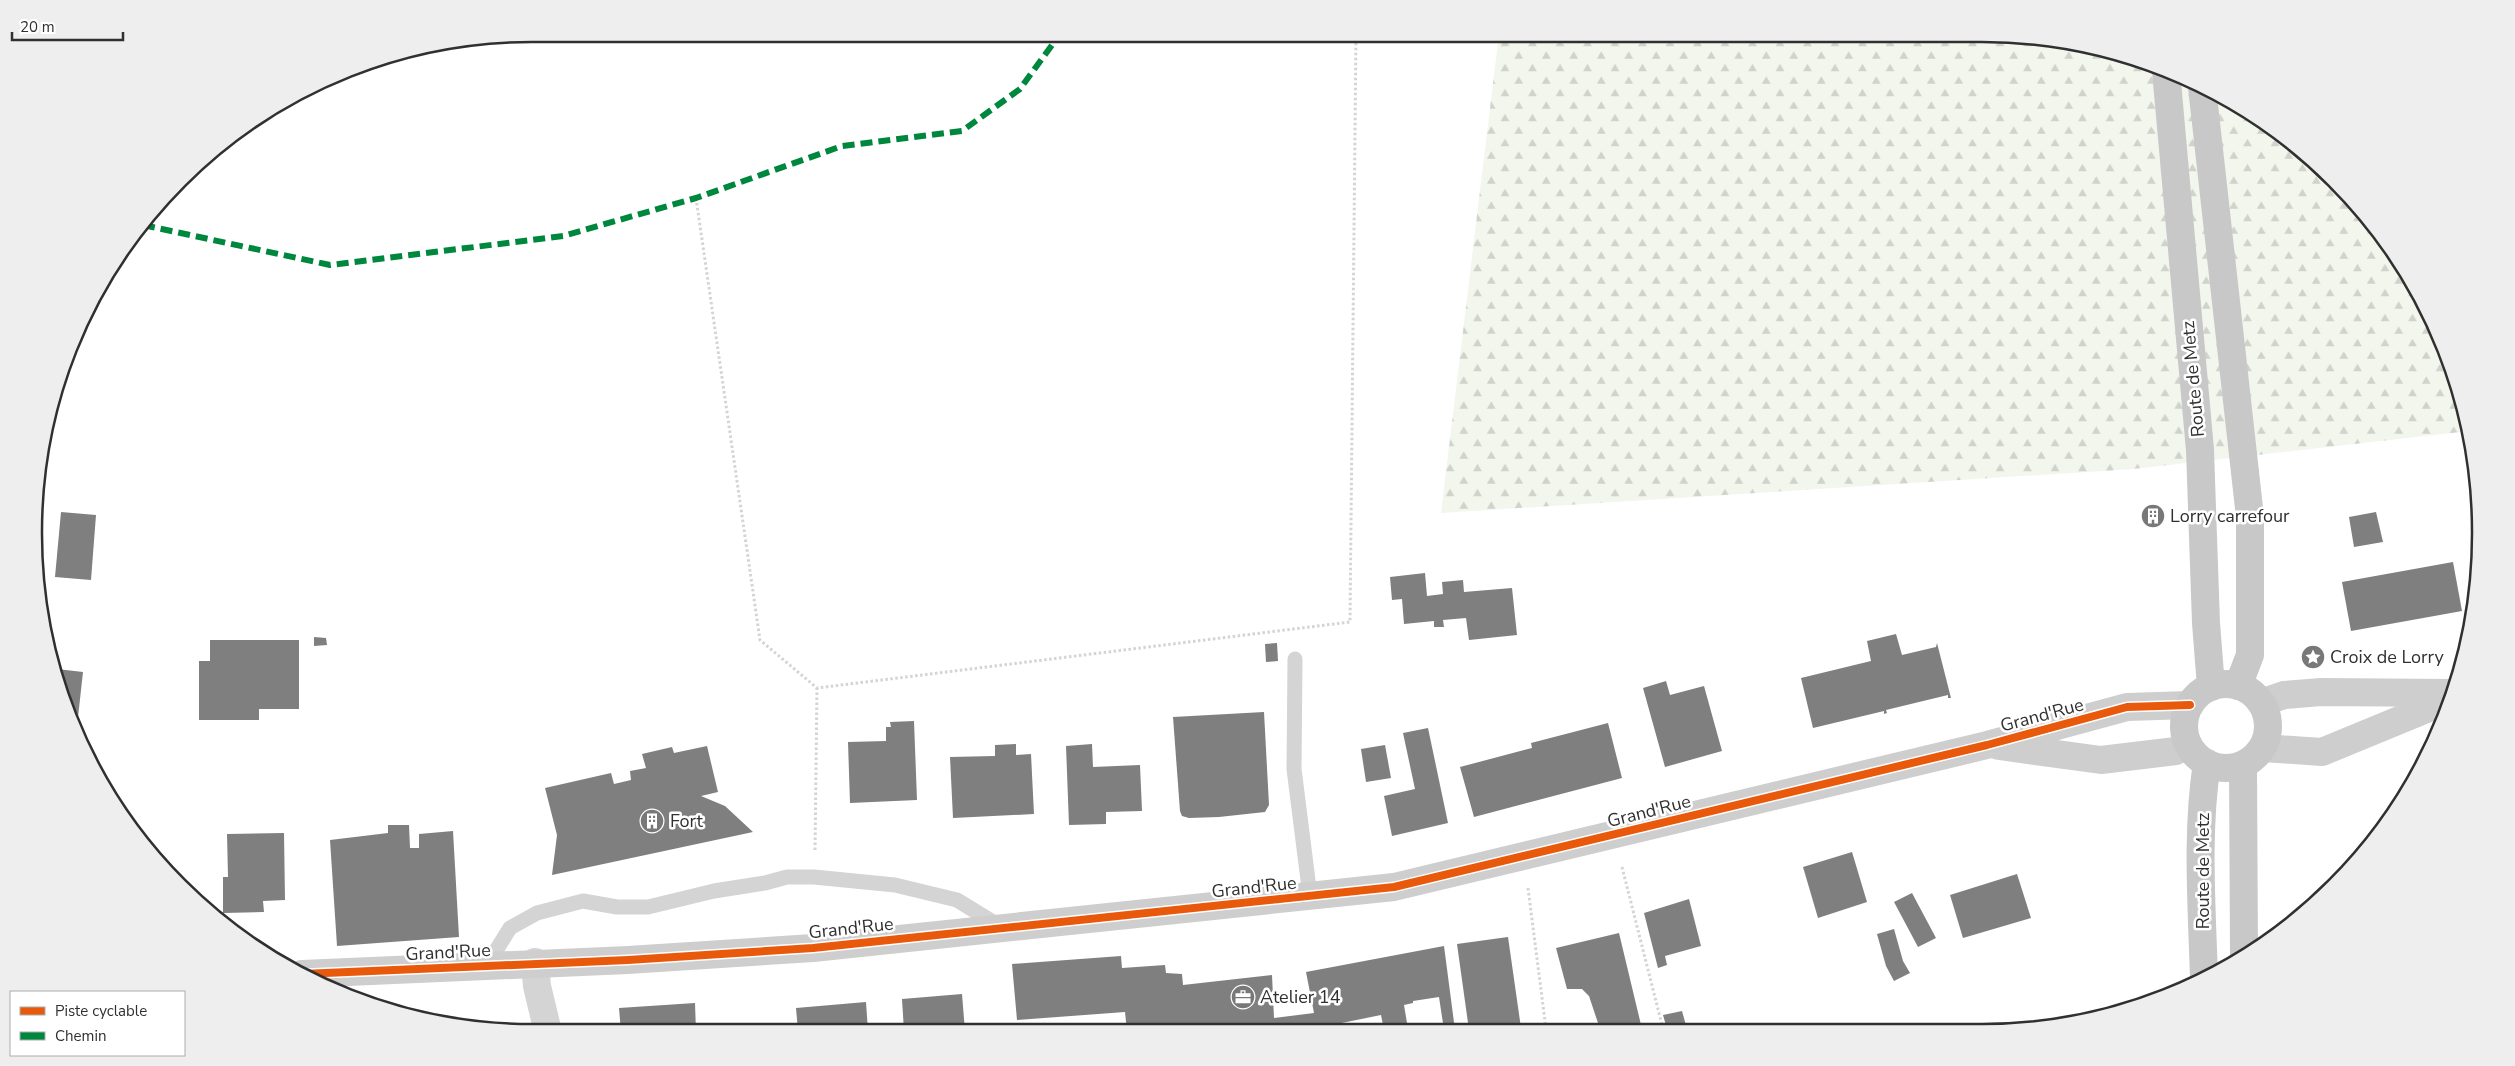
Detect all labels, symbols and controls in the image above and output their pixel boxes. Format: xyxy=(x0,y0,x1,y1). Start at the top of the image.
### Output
scale bar xyxy=(12,10,124,42)
text: 20 m xyxy=(20,17,55,37)
street label: Route de Metz xyxy=(2176,320,2210,438)
building icon: Lorry carrefour xyxy=(2140,503,2166,529)
place label: Lorry carrefour xyxy=(2170,504,2290,528)
place icon: Croix de Lorry xyxy=(2300,644,2326,670)
place label: Croix de Lorry xyxy=(2330,645,2445,669)
street label: Grand'Rue xyxy=(1998,692,2086,738)
street label: Grand'Rue xyxy=(1605,789,1693,833)
building icon: Fort xyxy=(639,808,665,834)
place label: Fort xyxy=(670,809,703,833)
street label: Route de Metz xyxy=(2191,813,2215,929)
street label: Grand'Rue xyxy=(1210,871,1298,903)
street label: Grand'Rue xyxy=(807,912,895,944)
street label: Grand'Rue xyxy=(405,938,491,966)
office icon: Atelier 14 xyxy=(1230,984,1256,1010)
place label: Atelier 14 xyxy=(1260,985,1341,1009)
legend xyxy=(10,991,185,1056)
text: Piste cyclable xyxy=(55,1001,147,1021)
text: Chemin xyxy=(55,1026,106,1046)

